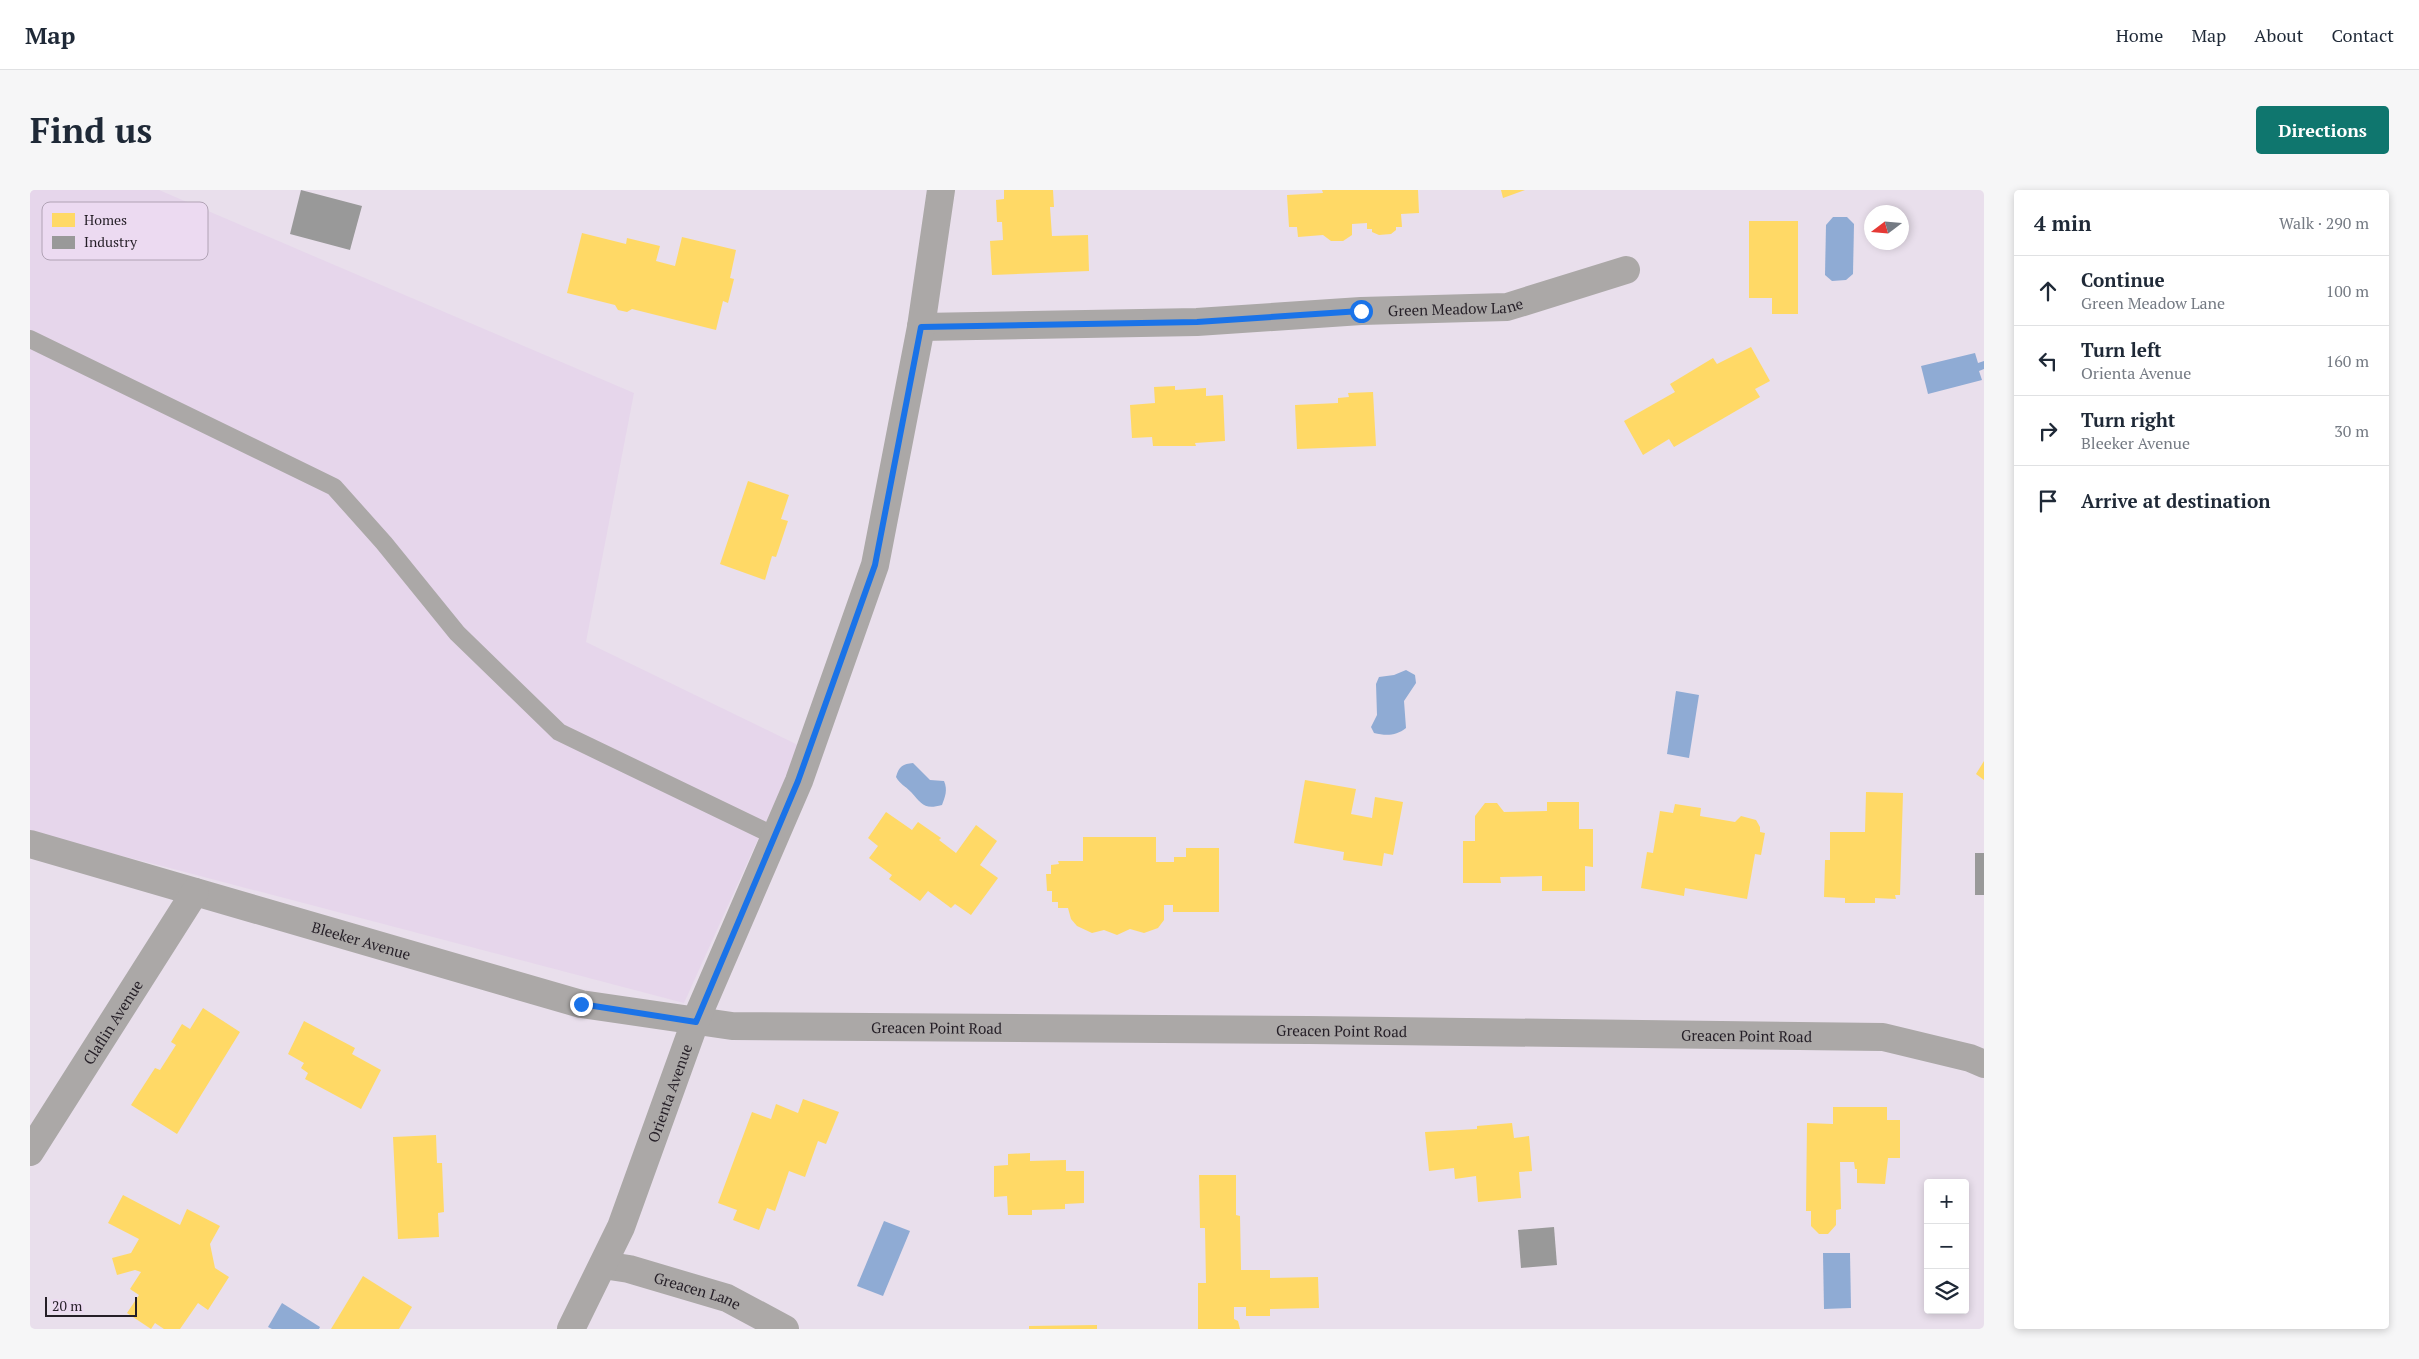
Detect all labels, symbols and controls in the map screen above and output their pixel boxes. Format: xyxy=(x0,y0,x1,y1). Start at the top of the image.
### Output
text: Map xyxy=(25,19,75,51)
text: Home xyxy=(2116,23,2163,47)
text: Map xyxy=(2191,23,2226,47)
text: About xyxy=(2254,23,2303,47)
text: Contact xyxy=(2331,23,2394,47)
button: Directions xyxy=(2256,106,2389,154)
text: Find us xyxy=(30,107,152,153)
legend xyxy=(42,202,208,260)
north arrow xyxy=(1864,205,1909,250)
text: 4 min xyxy=(2034,209,2091,237)
text: Homes xyxy=(84,210,127,229)
text: Walk · 290 m xyxy=(2279,212,2369,234)
text: Industry xyxy=(84,232,138,251)
text: Continue xyxy=(2081,267,2165,292)
icon: ahead xyxy=(2034,277,2062,305)
text: 100 m xyxy=(2326,280,2369,302)
text: Green Meadow Lane xyxy=(2081,292,2225,314)
street label: Green Meadow Lane xyxy=(1388,293,1525,320)
route start xyxy=(1350,300,1373,323)
text: Turn left xyxy=(2081,337,2162,362)
icon: left xyxy=(2034,347,2062,375)
text: 160 m xyxy=(2326,350,2369,372)
text: Orienta Avenue xyxy=(2081,362,2191,384)
text: Turn right xyxy=(2081,407,2175,432)
icon: right xyxy=(2034,417,2062,445)
text: 30 m xyxy=(2334,420,2369,442)
text: Bleeker Avenue xyxy=(2081,432,2190,454)
icon: arrive xyxy=(2034,487,2062,515)
text: Arrive at destination xyxy=(2081,488,2270,513)
street label: Bleeker Avenue xyxy=(309,916,413,964)
street label: Claflin Avenue xyxy=(78,976,147,1068)
route end xyxy=(570,993,593,1016)
street label: Greacen Point Road xyxy=(871,1017,1002,1038)
street label: Greacen Point Road xyxy=(1276,1020,1407,1041)
street label: Greacen Point Road xyxy=(1681,1025,1812,1046)
street label: Orienta Avenue xyxy=(642,1041,696,1145)
map controls xyxy=(1924,1179,1969,1314)
button: + xyxy=(1924,1179,1969,1224)
button: − xyxy=(1924,1224,1969,1269)
street label: Greacen Lane xyxy=(652,1267,745,1314)
button: layers xyxy=(1924,1269,1969,1314)
scale bar xyxy=(45,1294,138,1317)
text: 20 m xyxy=(52,1296,82,1315)

